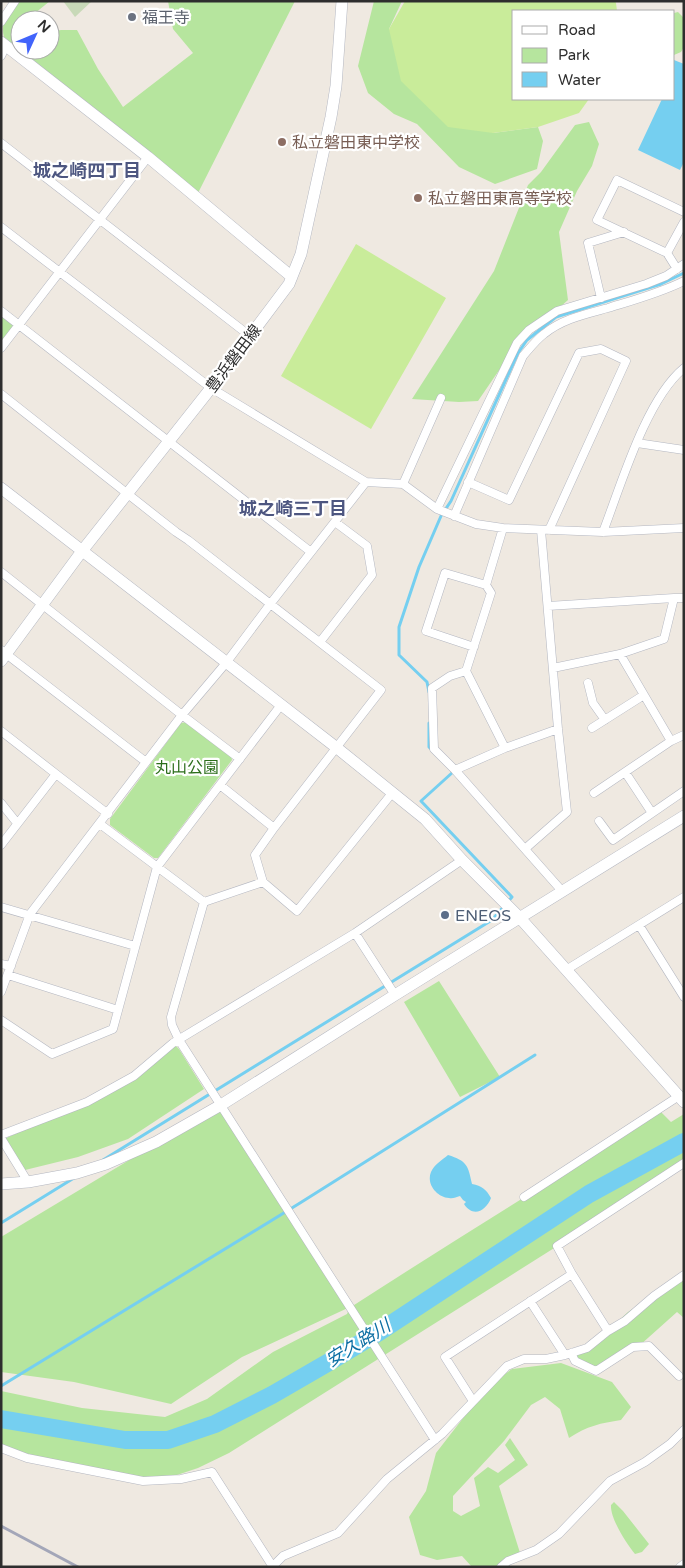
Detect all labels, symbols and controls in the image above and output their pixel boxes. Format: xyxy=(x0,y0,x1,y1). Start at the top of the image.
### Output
place label: 福王寺 xyxy=(142,8,190,28)
north arrow xyxy=(10,10,60,60)
legend xyxy=(512,10,675,100)
marker: 福王寺 xyxy=(126,11,138,23)
text: N xyxy=(34,16,54,36)
text: Road xyxy=(558,21,596,39)
text: Park xyxy=(558,46,590,64)
text: Water xyxy=(558,71,601,89)
place label: 私立磐田東中学校 xyxy=(292,133,420,153)
marker: 私立磐田東中学校 xyxy=(276,136,288,148)
district label: 城之崎四丁目 xyxy=(33,160,141,182)
place label: 私立磐田東高等学校 xyxy=(428,189,572,209)
marker: 私立磐田東高等学校 xyxy=(412,192,424,204)
street label: 豊浜磐田線 xyxy=(202,321,266,397)
district label: 城之崎三丁目 xyxy=(239,498,347,520)
park label: 丸山公園 xyxy=(155,758,219,778)
place label: ENEOS xyxy=(455,906,511,926)
marker: ENEOS xyxy=(439,909,451,921)
water label: 安久路川 xyxy=(322,1314,396,1371)

